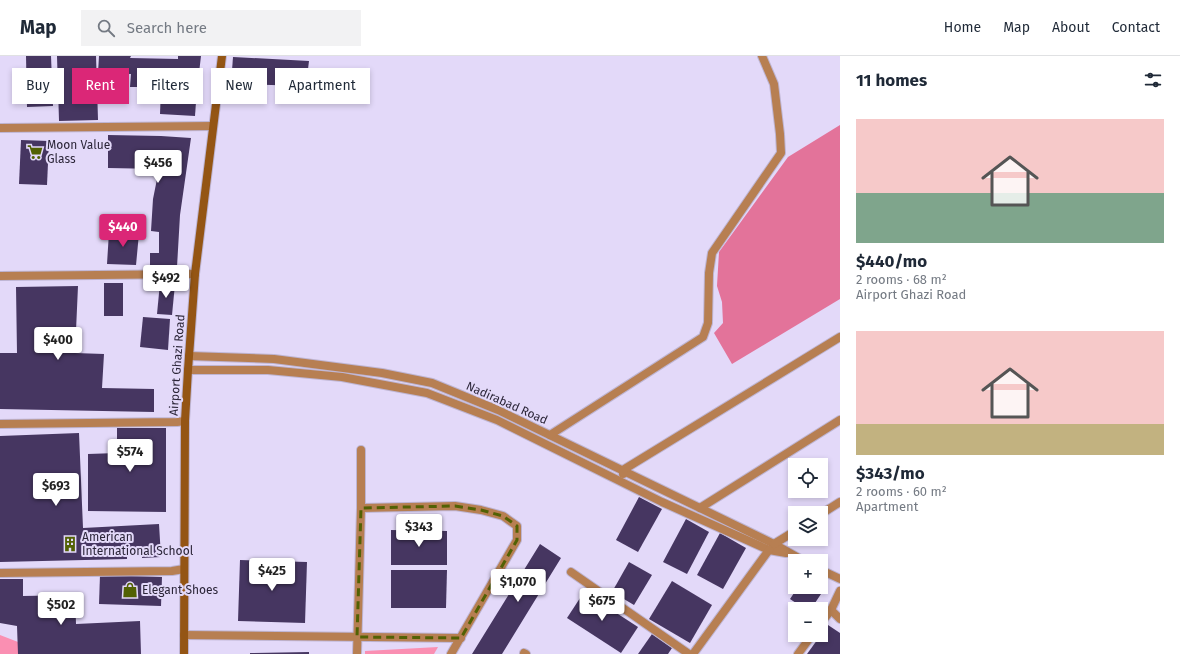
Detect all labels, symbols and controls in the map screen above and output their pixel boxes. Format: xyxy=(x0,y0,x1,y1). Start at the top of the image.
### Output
search box xyxy=(81,10,361,46)
text: Map xyxy=(20,16,57,39)
icon: search xyxy=(95,17,117,39)
text: Search here xyxy=(127,19,207,37)
text: Home xyxy=(944,19,981,36)
text: Map xyxy=(1003,19,1030,36)
text: About xyxy=(1052,19,1090,36)
text: Contact xyxy=(1112,19,1160,36)
chip: Buy xyxy=(12,68,64,104)
chip: Rent xyxy=(72,68,129,104)
chip: Filters xyxy=(137,68,203,104)
chip: New xyxy=(211,68,267,104)
chip: Apartment xyxy=(275,68,370,104)
icon: filters xyxy=(1142,69,1164,91)
text: 11 homes xyxy=(856,70,927,91)
place label: Moon Value Glass xyxy=(47,138,110,166)
supermarket icon: Moon Value Glass xyxy=(26,143,44,161)
icon: home xyxy=(974,145,1046,217)
pin: $456 xyxy=(134,150,182,184)
text: $456 xyxy=(144,155,172,170)
pin: $440 xyxy=(99,214,147,248)
text: $440 xyxy=(108,219,138,234)
text: $440/mo xyxy=(856,251,927,272)
pin: $492 xyxy=(142,265,190,299)
text: $492 xyxy=(152,270,180,285)
text: 2 rooms · 68 m² xyxy=(856,272,947,287)
text: Airport Ghazi Road xyxy=(856,287,966,302)
street label: Airport Ghazi Road xyxy=(166,314,188,416)
pin: $400 xyxy=(34,327,82,361)
text: $400 xyxy=(43,332,73,347)
icon: home xyxy=(974,357,1046,429)
street label: Nadirabad Road xyxy=(464,379,550,427)
pin: $574 xyxy=(106,439,154,473)
text: $574 xyxy=(117,444,143,459)
map controls xyxy=(788,458,828,642)
button: locate xyxy=(788,458,828,498)
text: $343/mo xyxy=(856,463,925,484)
pin: $693 xyxy=(32,473,80,507)
text: $693 xyxy=(42,478,70,493)
text: 2 rooms · 60 m² xyxy=(856,484,947,499)
text: Apartment xyxy=(856,499,918,514)
button: layers xyxy=(788,506,828,546)
pin: $343 xyxy=(395,514,443,548)
text: $343 xyxy=(405,519,433,534)
place label: American International School xyxy=(82,530,194,558)
building icon: American International School xyxy=(61,535,79,553)
button: + xyxy=(788,554,828,594)
pin: $425 xyxy=(248,558,296,592)
text: $425 xyxy=(258,563,286,578)
pin: $1,070 xyxy=(485,569,551,603)
text: $1,070 xyxy=(500,574,536,589)
shop icon: Elegant Shoes xyxy=(121,581,139,599)
place label: Elegant Shoes xyxy=(142,583,219,597)
pin: $675 xyxy=(578,588,626,622)
pin: $502 xyxy=(37,592,85,626)
text: $675 xyxy=(588,593,616,608)
text: $502 xyxy=(47,597,75,612)
button: − xyxy=(788,602,828,642)

